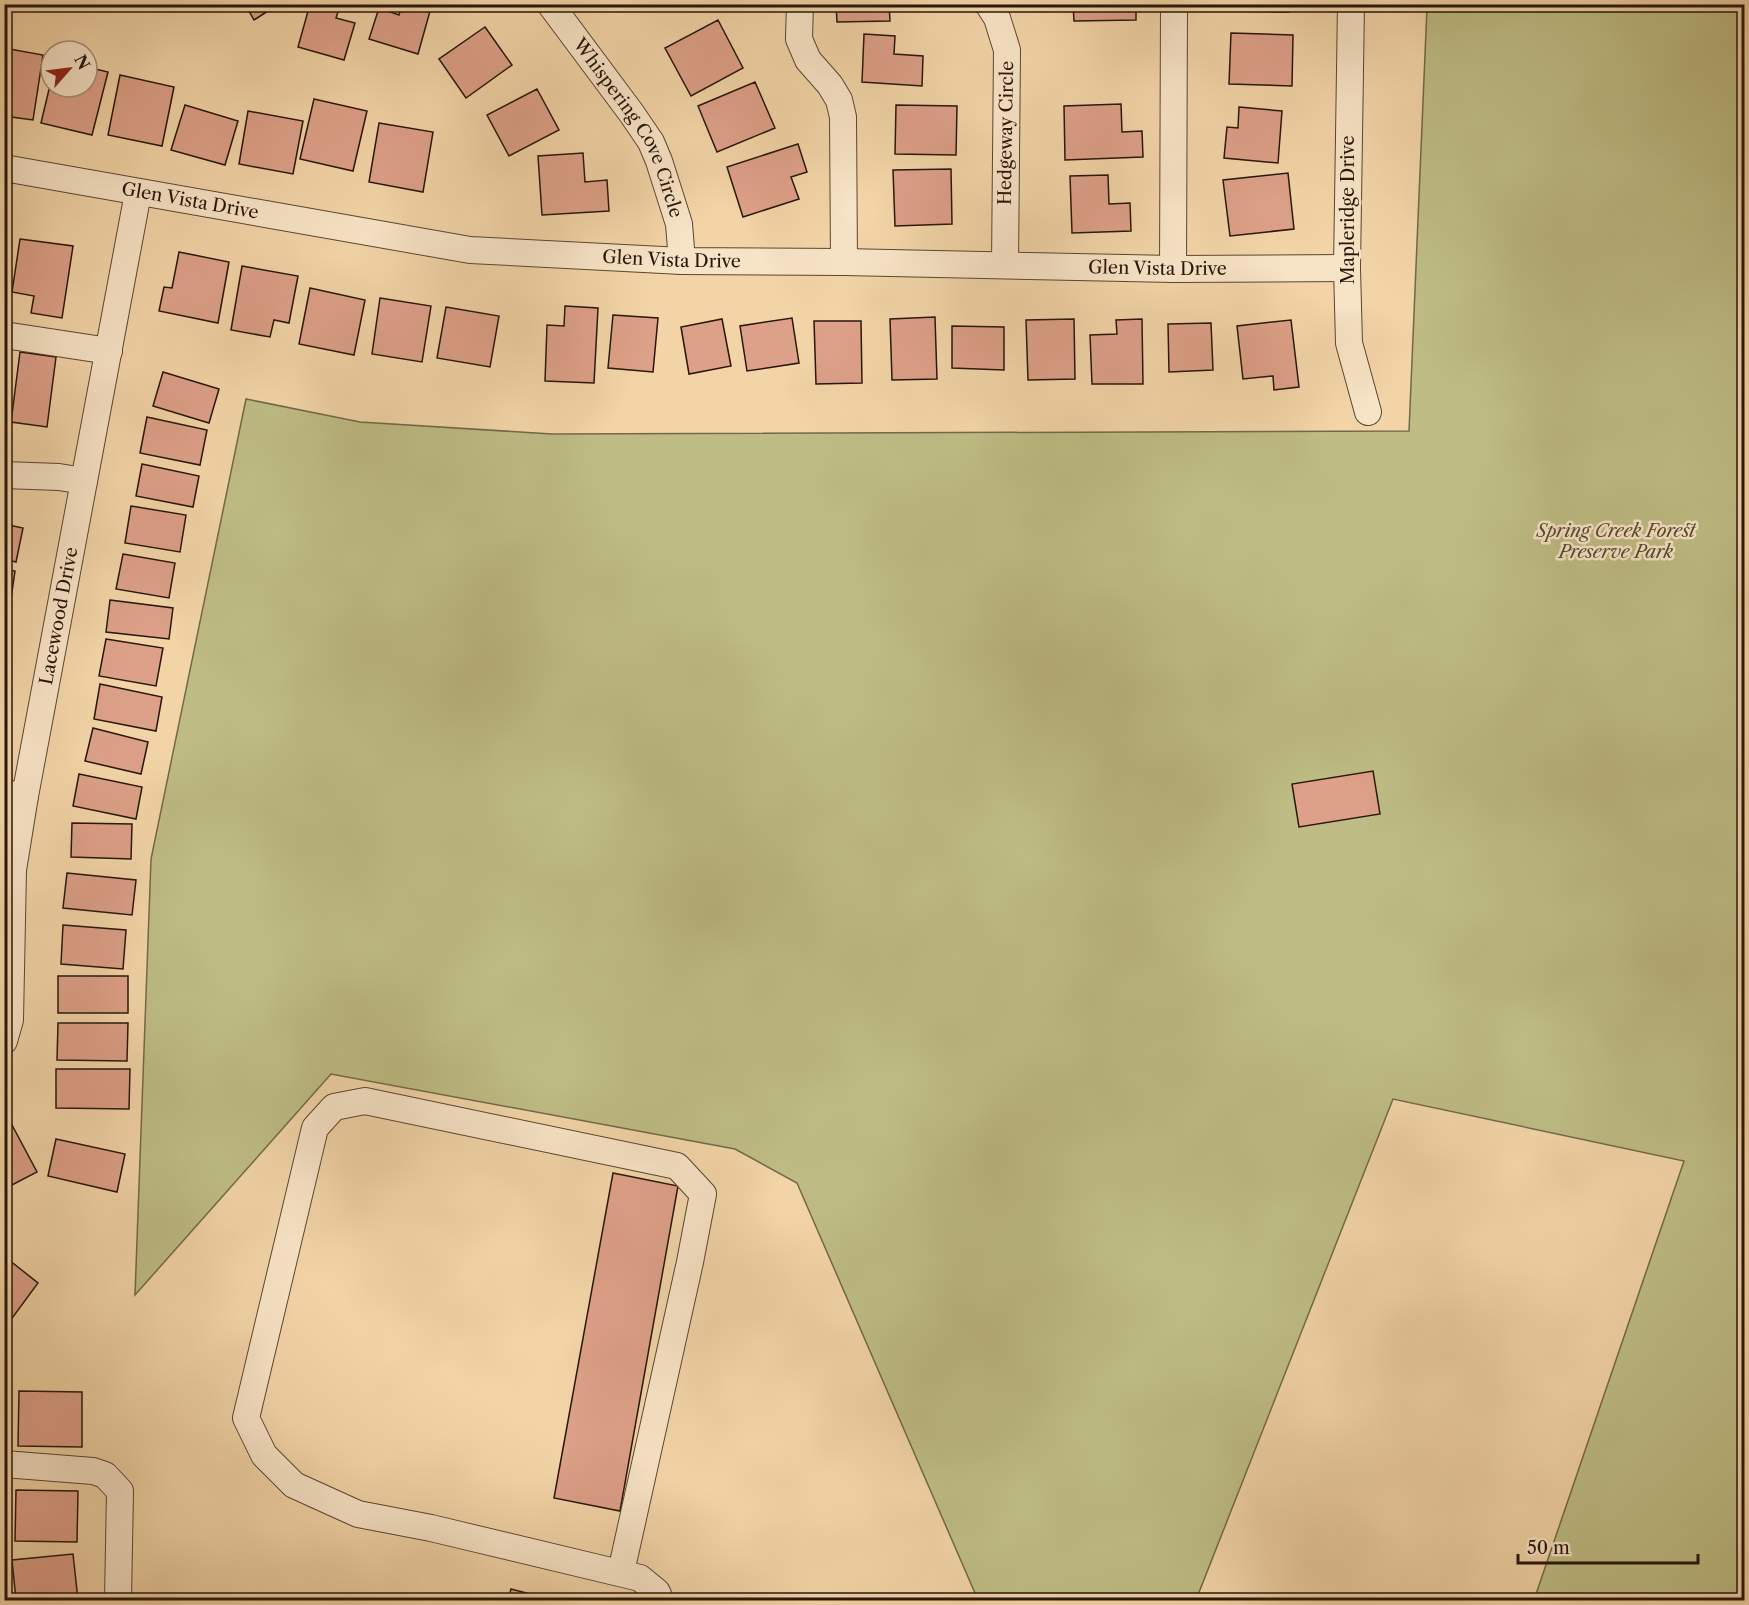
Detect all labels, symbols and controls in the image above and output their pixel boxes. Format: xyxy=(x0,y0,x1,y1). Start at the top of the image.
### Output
street label: Whispering Cove Circle xyxy=(568,33,687,220)
north arrow xyxy=(39,39,99,99)
text: N xyxy=(70,51,94,73)
street label: Hedgeway Circle xyxy=(994,61,1018,205)
street label: Mapleridge Drive xyxy=(1337,135,1359,285)
street label: Glen Vista Drive xyxy=(120,178,260,224)
street label: Glen Vista Drive xyxy=(602,246,741,272)
street label: Glen Vista Drive xyxy=(1088,256,1227,280)
park label: Spring Creek Forest Preserve Park xyxy=(1536,520,1697,563)
street label: Lacewood Drive xyxy=(35,545,82,687)
scale bar xyxy=(1518,1527,1698,1565)
text: 50 m xyxy=(1527,1537,1570,1559)

